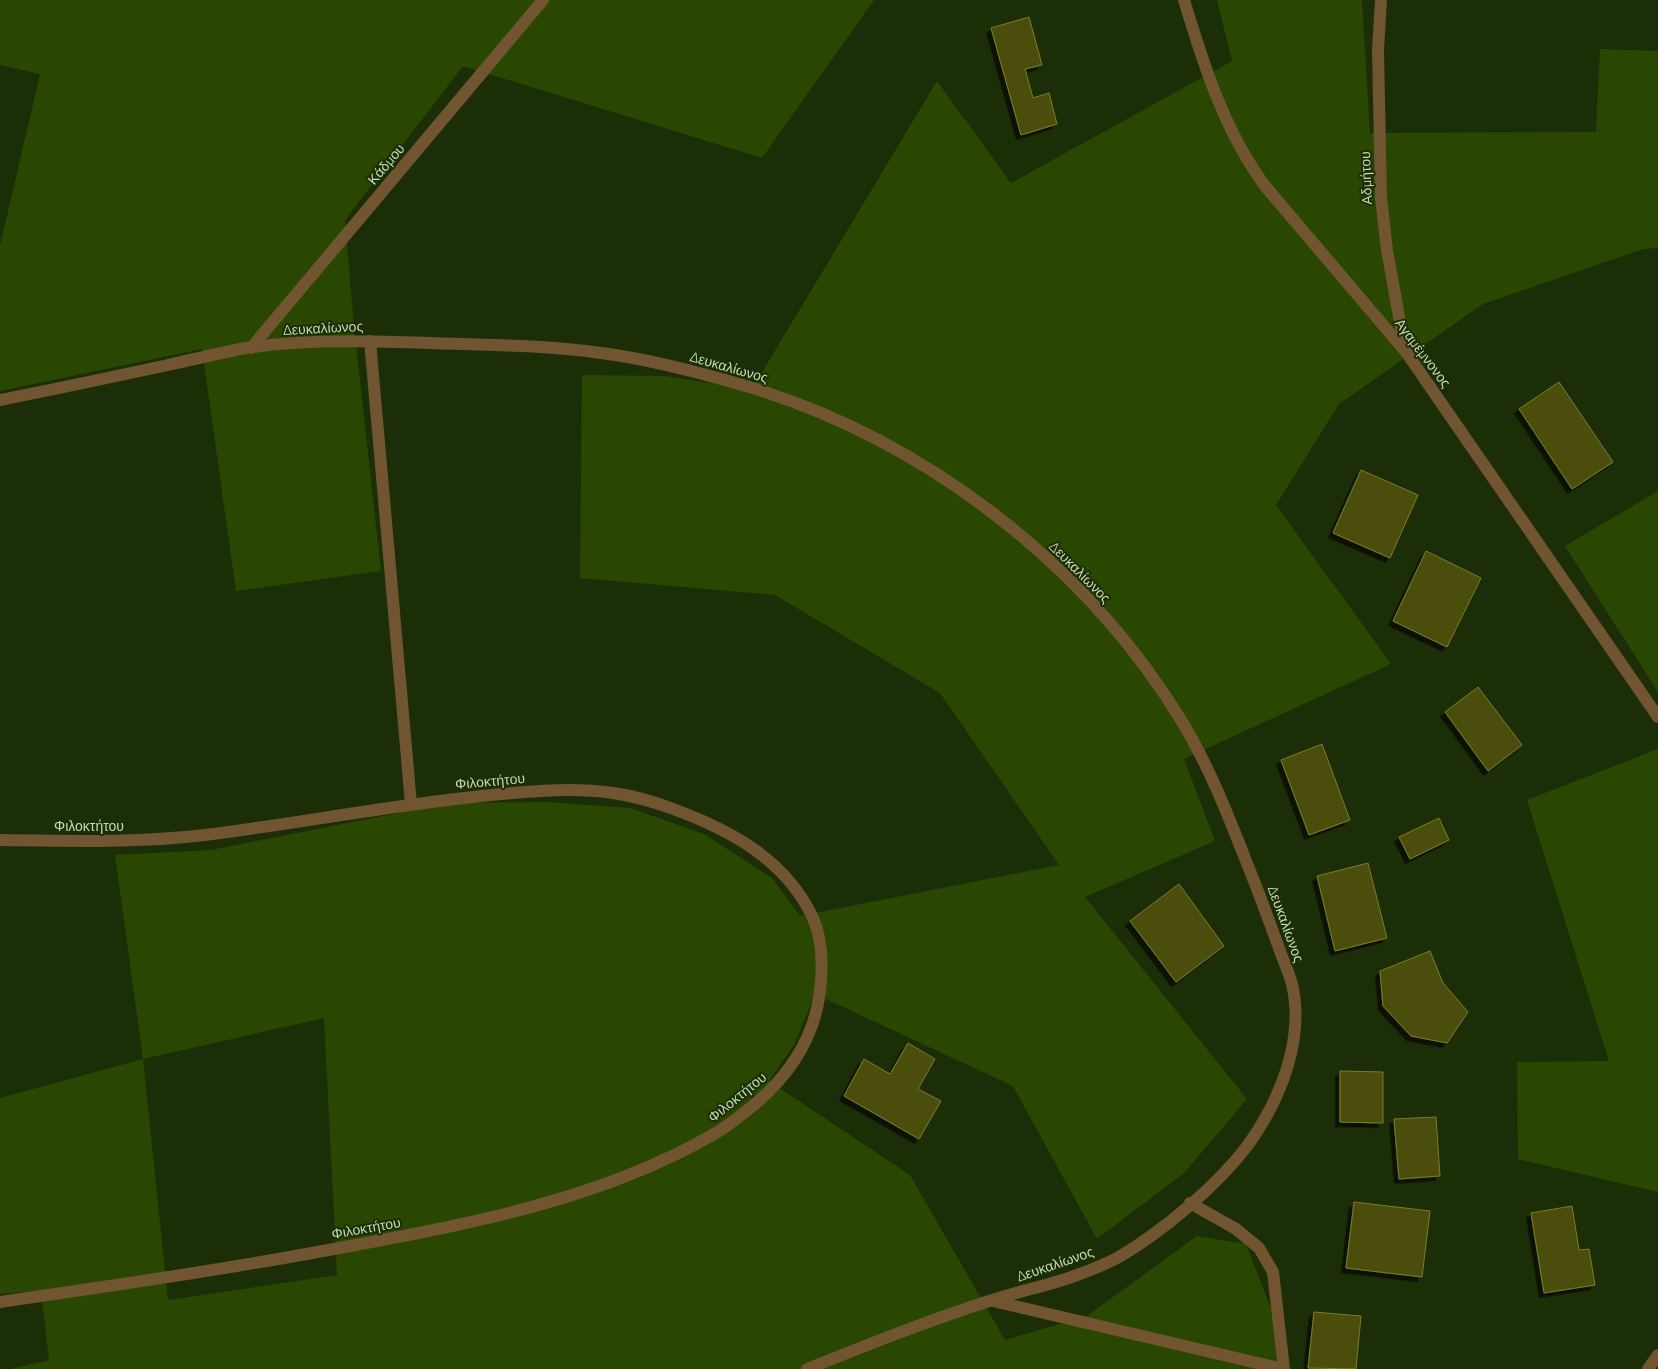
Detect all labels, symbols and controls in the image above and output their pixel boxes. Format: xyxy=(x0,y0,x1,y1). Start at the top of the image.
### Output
street label: Κάδμου xyxy=(364,140,408,188)
street label: Αδμήτου xyxy=(1356,151,1375,205)
street label: Αγαμέμνονος xyxy=(1392,315,1455,391)
street label: Δευκαλίωνος xyxy=(282,317,364,338)
street label: Δευκαλίωνος xyxy=(688,347,770,386)
street label: Δευκαλίωνος xyxy=(1046,537,1115,606)
street label: Φιλοκτήτου xyxy=(454,769,526,792)
street label: Φιλοκτήτου xyxy=(54,817,124,834)
street label: Δευκαλίωνος xyxy=(1265,883,1308,965)
street label: Φιλοκτήτου xyxy=(704,1068,769,1125)
street label: Φιλοκτήτου xyxy=(330,1213,402,1242)
street label: Δευκαλίωνος xyxy=(1014,1242,1096,1285)

